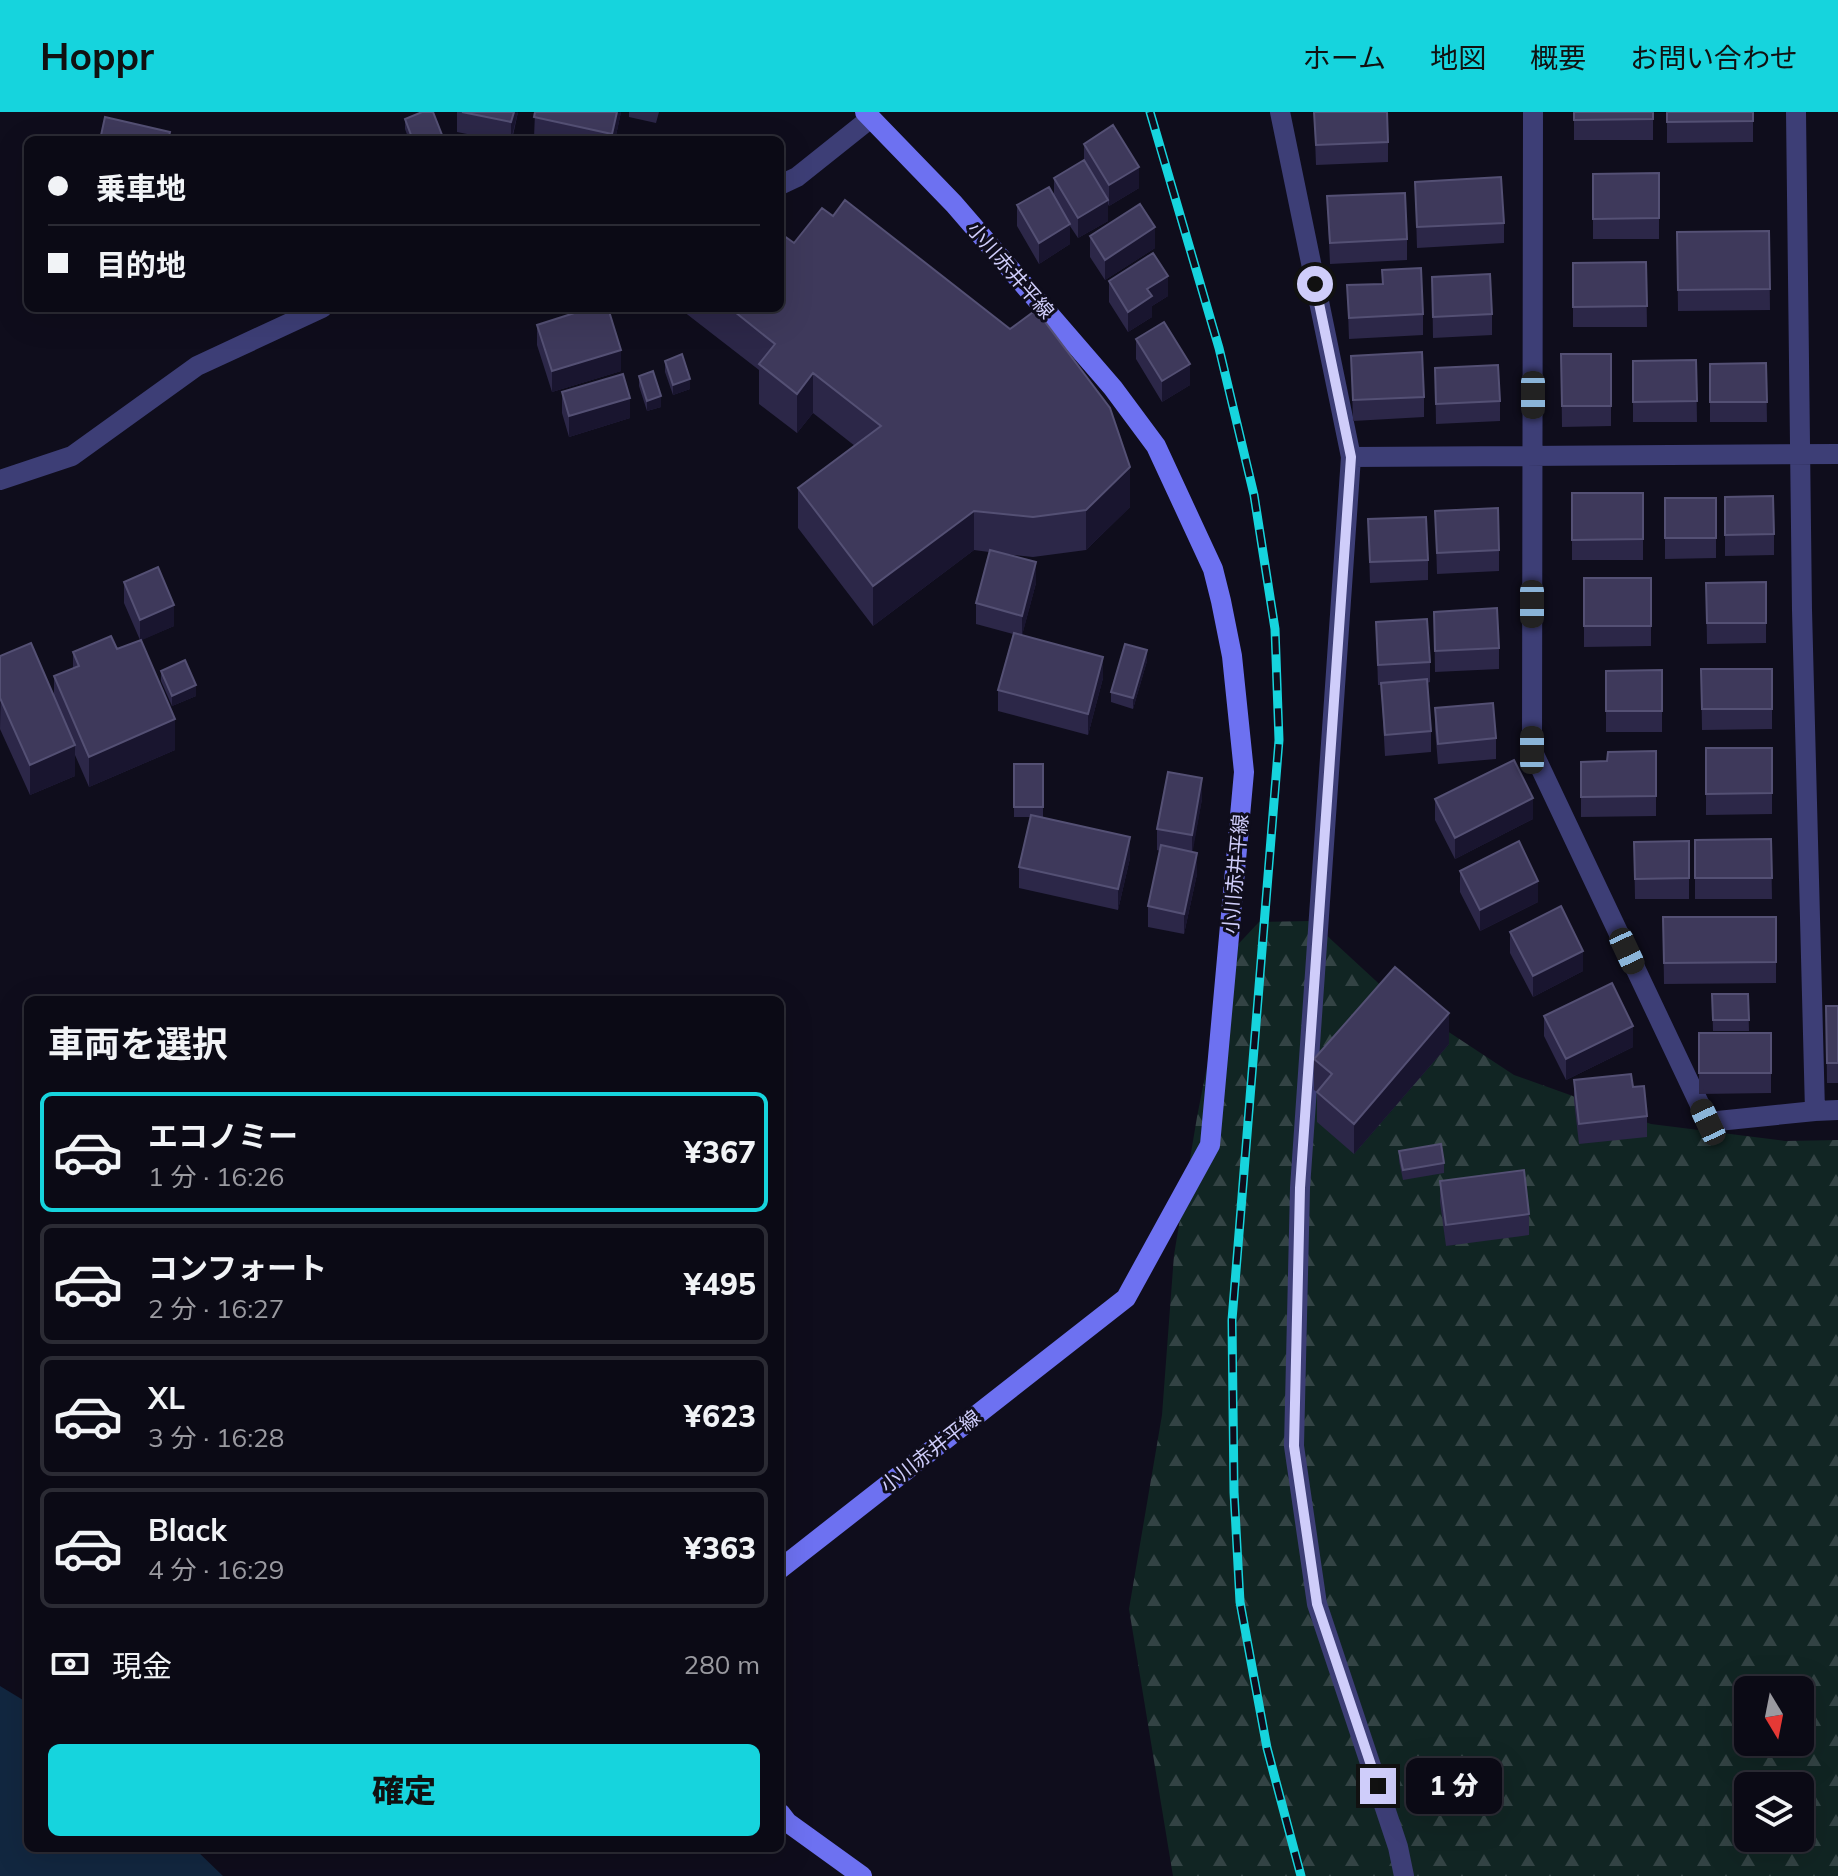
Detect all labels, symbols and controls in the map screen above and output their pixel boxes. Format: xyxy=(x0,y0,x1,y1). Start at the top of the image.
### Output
text: Hoppr xyxy=(40,32,154,80)
text: ホーム xyxy=(1303,40,1386,75)
text: 地図 xyxy=(1430,40,1486,75)
text: 概要 xyxy=(1530,40,1586,75)
text: お問い合わせ xyxy=(1630,40,1798,75)
text: 乗車地 xyxy=(96,169,186,207)
street label: 小川赤井平線 xyxy=(962,217,1060,323)
text: 目的地 xyxy=(96,246,186,284)
route start xyxy=(1297,266,1333,302)
car xyxy=(1521,371,1545,419)
car xyxy=(1520,580,1544,628)
car xyxy=(1520,726,1544,774)
street label: 小川赤井平線 xyxy=(1217,813,1253,935)
car xyxy=(1606,924,1648,978)
text: 車両を選択 xyxy=(48,1021,228,1066)
car xyxy=(1687,1095,1729,1149)
icon: car xyxy=(52,1116,124,1188)
text: エコノミー xyxy=(148,1117,298,1155)
text: ¥367 xyxy=(684,1133,756,1171)
text: 1 分 · 16:26 xyxy=(148,1160,284,1193)
icon: car xyxy=(52,1248,124,1320)
text: コンフォート xyxy=(148,1249,327,1287)
text: ¥495 xyxy=(684,1265,756,1303)
text: 2 分 · 16:27 xyxy=(148,1292,284,1325)
text: XL xyxy=(148,1379,185,1417)
icon: car xyxy=(52,1380,124,1452)
text: ¥623 xyxy=(684,1397,756,1435)
street label: 小川赤井平線 xyxy=(875,1404,985,1498)
text: 3 分 · 16:28 xyxy=(148,1421,284,1454)
text: Black xyxy=(148,1511,227,1549)
icon: car xyxy=(52,1512,124,1584)
text: ¥363 xyxy=(684,1529,756,1567)
text: 4 分 · 16:29 xyxy=(148,1553,284,1586)
icon: cash xyxy=(48,1642,92,1686)
text: 現金 xyxy=(112,1647,172,1685)
text: 280 m xyxy=(684,1648,760,1681)
north arrow xyxy=(1734,1676,1814,1756)
map controls xyxy=(1734,1676,1814,1852)
button: 確定 xyxy=(48,1744,760,1836)
callout: 1 分 xyxy=(1406,1758,1502,1814)
route end xyxy=(1360,1768,1396,1804)
text: 1 分 xyxy=(1430,1769,1478,1802)
button: layers xyxy=(1734,1772,1814,1852)

